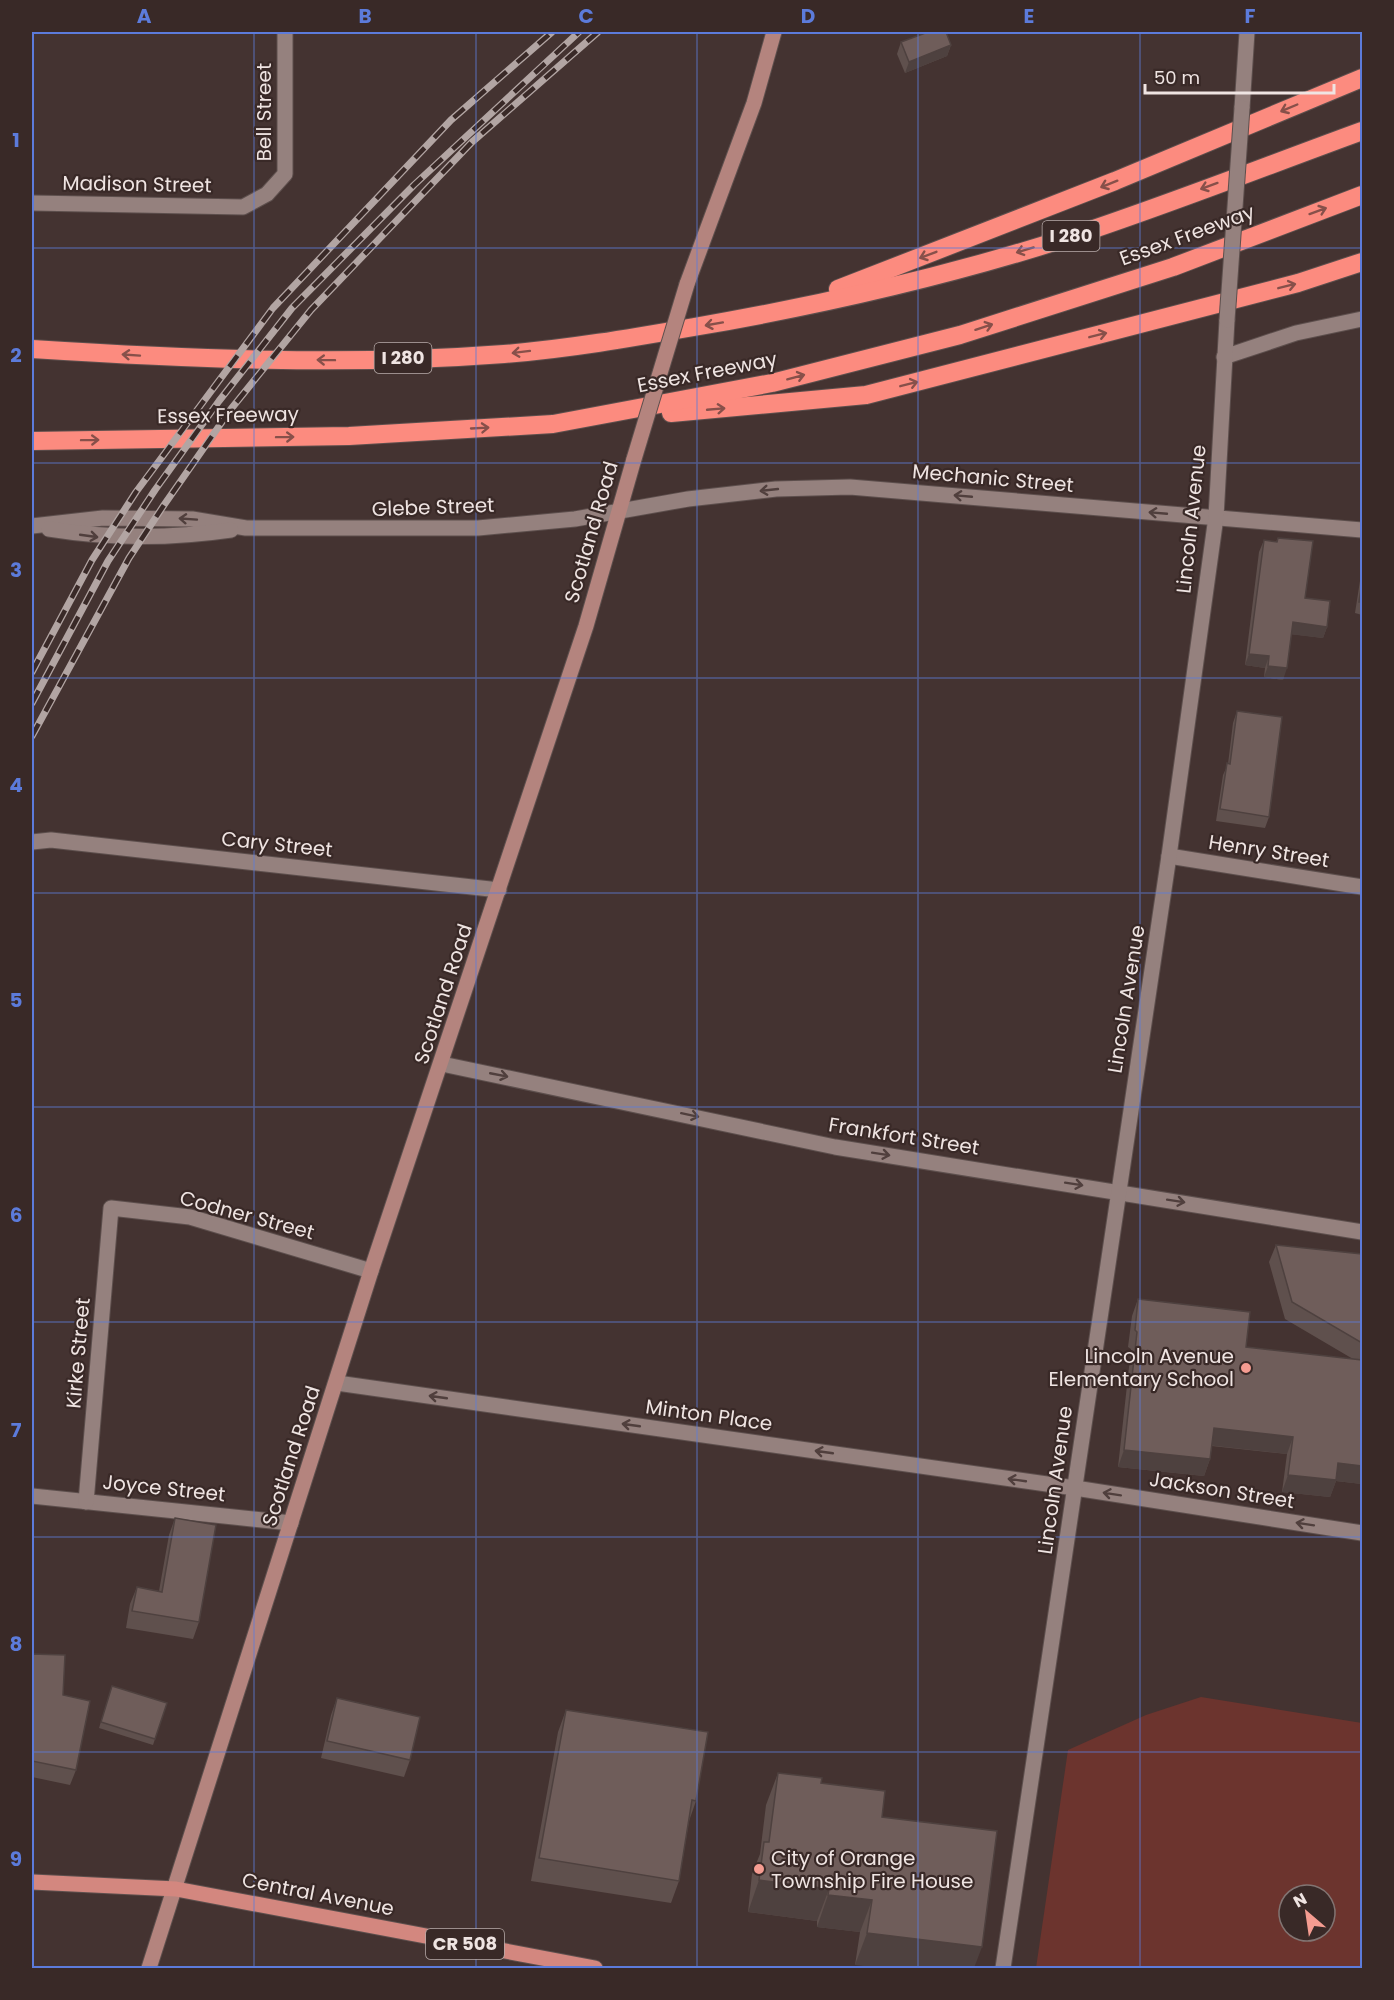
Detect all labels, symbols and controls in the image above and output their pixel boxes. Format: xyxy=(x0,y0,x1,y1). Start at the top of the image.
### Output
text: A xyxy=(137,2,152,30)
text: B xyxy=(358,2,372,30)
text: C xyxy=(578,2,594,30)
text: D xyxy=(801,2,815,30)
text: E xyxy=(1024,2,1034,30)
text: F xyxy=(1245,2,1256,30)
scale bar xyxy=(1145,57,1334,95)
street label: Bell Street xyxy=(250,63,278,161)
text: 50 m xyxy=(1154,65,1200,90)
one-way arrow xyxy=(1280,103,1299,114)
text: 1 xyxy=(12,126,20,154)
street label: Madison Street xyxy=(62,169,212,199)
one-way arrow xyxy=(1101,179,1119,190)
one-way arrow xyxy=(1200,182,1219,193)
street label: Essex Freeway xyxy=(1116,198,1258,272)
one-way arrow xyxy=(1309,205,1327,216)
road number: I 280 xyxy=(1042,221,1100,251)
one-way arrow xyxy=(1016,245,1035,256)
one-way arrow xyxy=(919,251,938,262)
one-way arrow xyxy=(1277,280,1296,292)
one-way arrow xyxy=(704,319,724,330)
one-way arrow xyxy=(974,321,993,332)
one-way arrow xyxy=(1088,329,1107,340)
text: 2 xyxy=(10,341,22,369)
road number: I 280 xyxy=(374,343,432,373)
street label: Essex Freeway xyxy=(635,345,779,399)
one-way arrow xyxy=(511,347,531,358)
one-way arrow xyxy=(122,350,142,361)
one-way arrow xyxy=(317,355,337,366)
one-way arrow xyxy=(786,371,805,383)
one-way arrow xyxy=(899,377,918,389)
street label: Essex Freeway xyxy=(157,400,299,430)
one-way arrow xyxy=(705,403,725,414)
one-way arrow xyxy=(469,423,489,434)
one-way arrow xyxy=(274,431,294,443)
one-way arrow xyxy=(79,434,99,446)
street label: Lincoln Avenue xyxy=(1169,443,1213,595)
street label: Mechanic Street xyxy=(911,457,1075,499)
street label: Scotland Road xyxy=(557,458,625,606)
one-way arrow xyxy=(759,485,779,496)
street label: Glebe Street xyxy=(371,491,495,523)
one-way arrow xyxy=(954,491,974,502)
one-way arrow xyxy=(1148,507,1168,518)
one-way arrow xyxy=(179,514,199,525)
one-way arrow xyxy=(79,530,99,541)
text: 3 xyxy=(10,556,22,584)
text: 4 xyxy=(9,771,23,799)
street label: Cary Street xyxy=(220,824,334,864)
street label: Henry Street xyxy=(1207,828,1331,874)
street label: Scotland Road xyxy=(407,920,479,1068)
street label: Lincoln Avenue xyxy=(1100,923,1152,1075)
text: 5 xyxy=(10,986,23,1014)
one-way arrow xyxy=(489,1070,509,1081)
one-way arrow xyxy=(680,1110,699,1122)
street label: Frankfort Street xyxy=(827,1110,981,1162)
one-way arrow xyxy=(871,1149,891,1160)
one-way arrow xyxy=(1063,1179,1083,1190)
street label: Codner Street xyxy=(177,1184,317,1246)
one-way arrow xyxy=(1165,1196,1185,1207)
text: 6 xyxy=(10,1201,22,1229)
street label: Kirke Street xyxy=(59,1297,97,1409)
place label: Lincoln Avenue Elementary School xyxy=(1049,1342,1234,1393)
marker: Lincoln Avenue Elementary School xyxy=(1239,1361,1253,1375)
street label: Scotland Road xyxy=(255,1382,327,1530)
one-way arrow xyxy=(429,1392,448,1403)
street label: Minton Place xyxy=(644,1392,774,1438)
street label: Lincoln Avenue xyxy=(1031,1404,1079,1556)
text: 7 xyxy=(11,1416,22,1444)
one-way arrow xyxy=(622,1419,641,1430)
one-way arrow xyxy=(815,1447,834,1458)
street label: Jackson Street xyxy=(1147,1465,1297,1515)
street label: Joyce Street xyxy=(101,1468,227,1508)
one-way arrow xyxy=(1008,1474,1027,1485)
one-way arrow xyxy=(1103,1488,1122,1499)
one-way arrow xyxy=(1295,1518,1315,1529)
text: 8 xyxy=(10,1630,22,1658)
place label: City of Orange Township Fire House xyxy=(771,1844,973,1895)
text: 9 xyxy=(10,1845,22,1873)
marker: City of Orange Township Fire House xyxy=(752,1862,766,1876)
street label: Central Avenue xyxy=(240,1866,396,1922)
north arrow xyxy=(1277,1883,1337,1943)
text: N xyxy=(1289,1887,1311,1913)
road number: CR 508 xyxy=(426,1929,504,1959)

